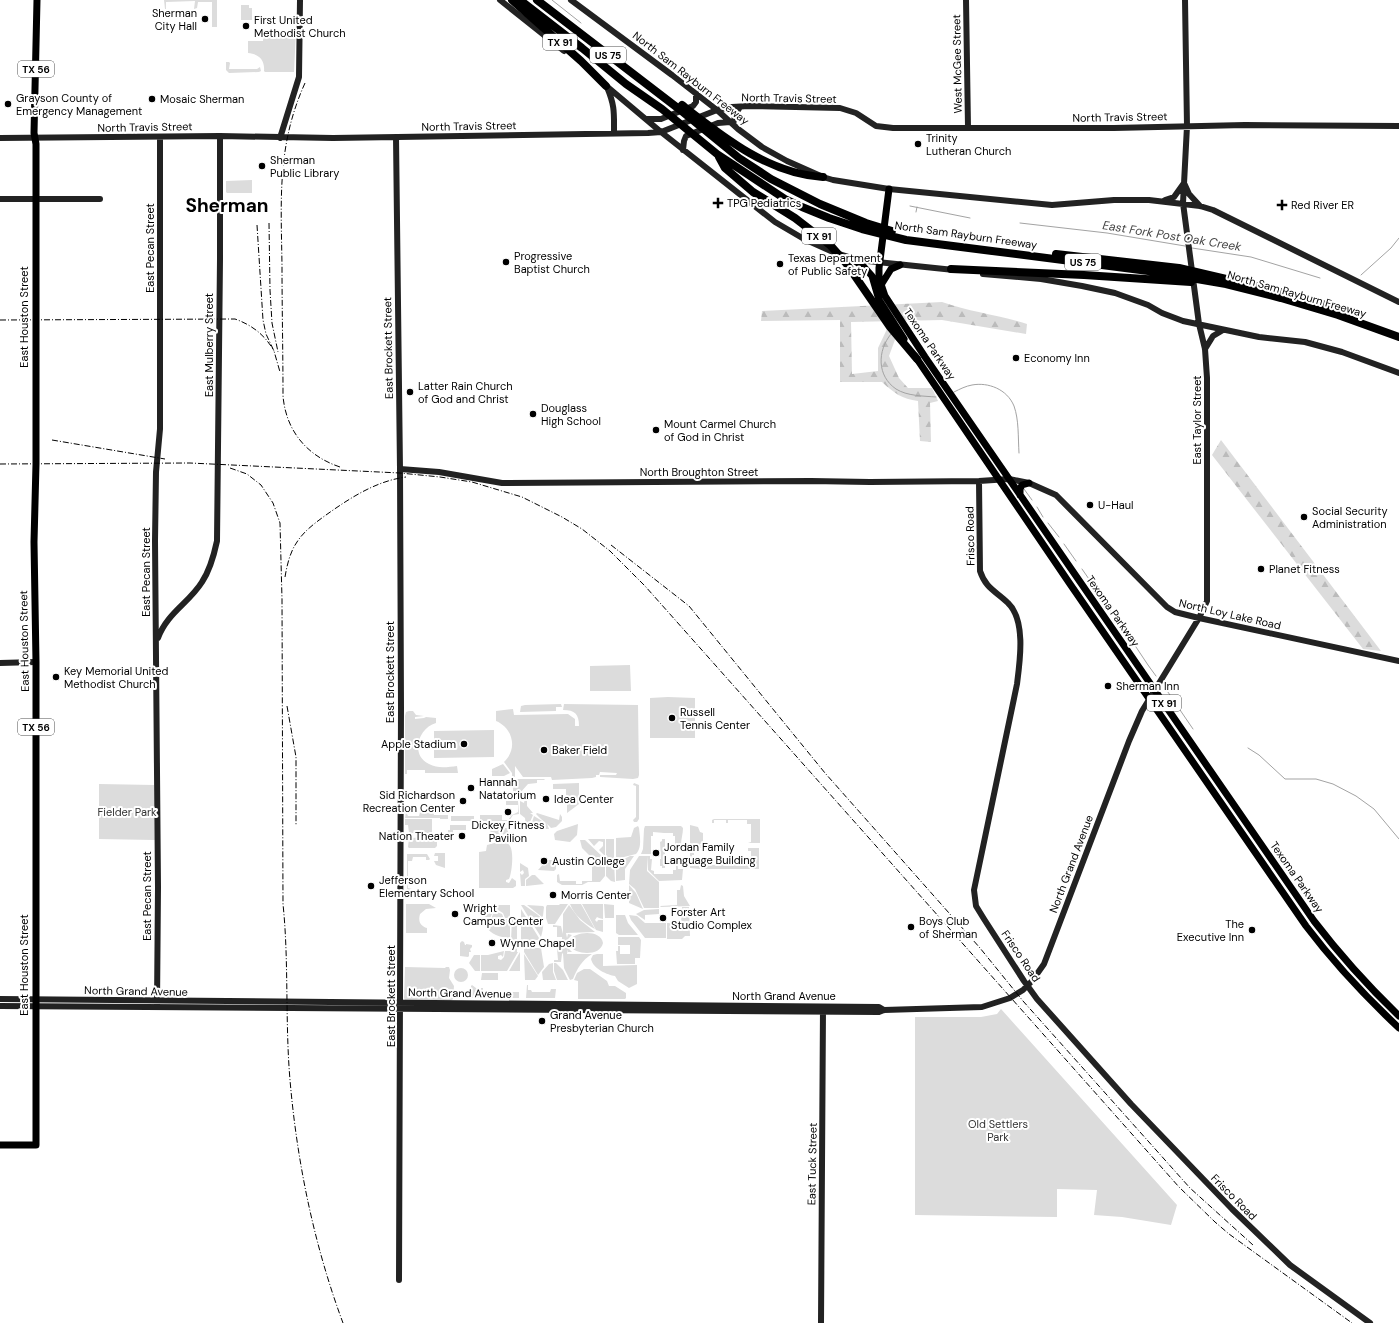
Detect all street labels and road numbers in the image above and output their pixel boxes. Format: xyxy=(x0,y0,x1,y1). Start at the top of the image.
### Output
street label: West McGee Street xyxy=(949,14,965,114)
street label: North Sam Rayburn Freeway xyxy=(630,28,752,128)
road number: TX 91 xyxy=(543,34,577,50)
road number: US 75 xyxy=(590,47,626,63)
road number: TX 56 xyxy=(18,61,54,77)
street label: North Travis Street xyxy=(741,90,837,106)
street label: North Travis Street xyxy=(1072,109,1168,125)
street label: North Travis Street xyxy=(421,118,517,134)
street label: North Travis Street xyxy=(97,119,193,135)
street label: East Pecan Street xyxy=(143,203,157,293)
street label: North Sam Rayburn Freeway xyxy=(894,218,1038,252)
road number: TX 91 xyxy=(802,228,836,244)
road number: US 75 xyxy=(1065,254,1101,270)
street label: East Houston Street xyxy=(17,266,31,368)
street label: North Sam Rayburn Freeway xyxy=(1226,267,1368,321)
street label: East Mulberry Street xyxy=(202,293,216,397)
street label: East Brockett Street xyxy=(380,297,396,399)
street label: Texoma Parkway xyxy=(901,305,959,383)
street label: East Taylor Street xyxy=(1190,375,1204,465)
street label: North Broughton Street xyxy=(640,465,758,479)
street label: Frisco Road xyxy=(962,506,978,566)
street label: East Pecan Street xyxy=(139,527,153,617)
street label: Texoma Parkway xyxy=(1083,573,1143,649)
street label: East Houston Street xyxy=(16,590,32,692)
street label: North Loy Lake Road xyxy=(1178,595,1282,633)
street label: East Brockett Street xyxy=(383,621,397,723)
road number: TX 91 xyxy=(1147,695,1181,711)
road number: TX 56 xyxy=(18,719,54,735)
street label: North Grand Avenue xyxy=(1046,813,1096,915)
street label: Texoma Parkway xyxy=(1267,839,1327,915)
street label: East Pecan Street xyxy=(140,851,154,941)
street label: East Houston Street xyxy=(17,914,31,1016)
street label: Frisco Road xyxy=(999,927,1043,985)
street label: East Brockett Street xyxy=(384,945,398,1047)
street label: North Grand Avenue xyxy=(84,983,188,999)
street label: North Grand Avenue xyxy=(408,985,512,1001)
street label: North Grand Avenue xyxy=(732,989,836,1003)
street label: East Tuck Street xyxy=(804,1123,820,1205)
street label: Frisco Road xyxy=(1208,1171,1260,1223)

